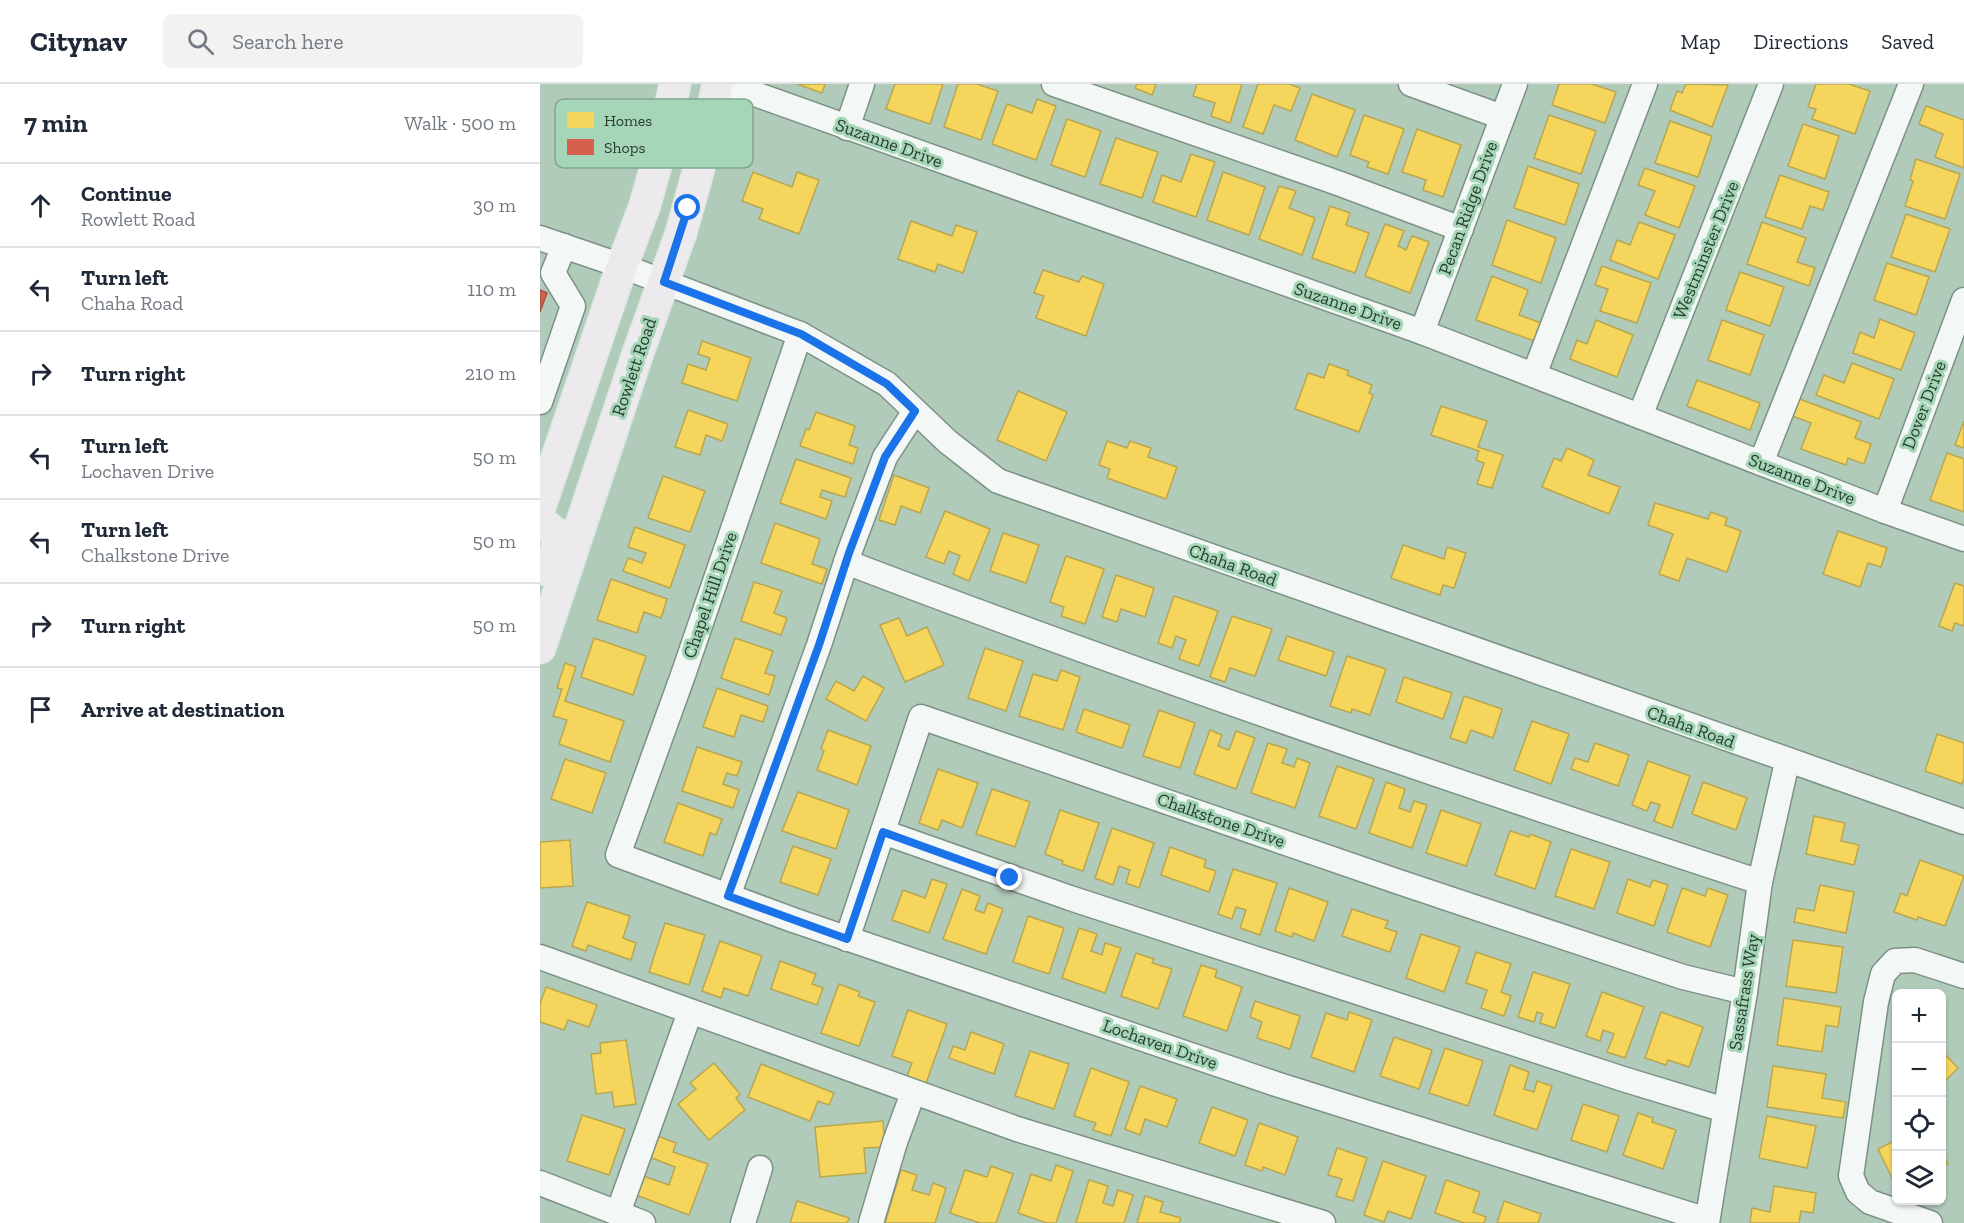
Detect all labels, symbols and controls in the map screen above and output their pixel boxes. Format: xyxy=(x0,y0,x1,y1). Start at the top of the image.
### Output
search box xyxy=(163,14,583,68)
text: Citynav xyxy=(30,25,127,58)
icon: search xyxy=(184,25,217,58)
text: Search here xyxy=(232,28,344,55)
text: Map xyxy=(1681,29,1721,54)
text: Directions xyxy=(1754,29,1848,54)
text: Saved xyxy=(1881,29,1934,54)
legend xyxy=(555,99,753,168)
text: 7 min xyxy=(24,107,88,139)
text: Walk · 500 m xyxy=(404,111,516,135)
text: Homes xyxy=(604,111,652,130)
street label: Suzanne Drive xyxy=(832,113,946,173)
text: Shops xyxy=(604,138,646,157)
street label: Pecan Ridge Drive xyxy=(1434,138,1502,278)
street label: Westminster Drive xyxy=(1668,178,1744,322)
text: Continue xyxy=(81,180,172,207)
icon: ahead xyxy=(24,189,57,222)
text: 30 m xyxy=(473,193,516,217)
route start xyxy=(674,194,700,220)
text: Rowlett Road xyxy=(81,207,195,231)
text: Turn left xyxy=(81,264,168,291)
icon: left xyxy=(24,273,57,306)
text: 110 m xyxy=(467,277,516,301)
street label: Suzanne Drive xyxy=(1291,277,1405,335)
text: Chaha Road xyxy=(81,291,183,315)
street label: Rowlett Road xyxy=(607,315,661,419)
icon: right xyxy=(24,357,57,390)
street label: Dover Drive xyxy=(1897,358,1951,452)
text: Turn right xyxy=(81,360,185,387)
text: 210 m xyxy=(465,361,516,385)
text: Turn left xyxy=(81,432,168,459)
icon: left xyxy=(24,441,57,474)
text: 50 m xyxy=(472,445,516,469)
street label: Suzanne Drive xyxy=(1746,449,1858,509)
text: Lochaven Drive xyxy=(81,459,214,483)
text: Turn left xyxy=(81,516,168,543)
icon: left xyxy=(24,525,57,558)
text: 50 m xyxy=(472,529,516,553)
street label: Chapel Hill Drive xyxy=(678,529,742,661)
street label: Chaha Road xyxy=(1186,539,1280,591)
text: Chalkstone Drive xyxy=(81,543,229,567)
icon: right xyxy=(24,609,57,642)
text: Turn right xyxy=(81,612,185,639)
text: 50 m xyxy=(472,613,516,637)
icon: arrive xyxy=(24,693,57,726)
text: Arrive at destination xyxy=(81,696,284,723)
street label: Chaha Road xyxy=(1644,701,1738,753)
street label: Chalkstone Drive xyxy=(1154,788,1288,852)
route end xyxy=(996,864,1022,890)
street label: Sassafrass Way xyxy=(1724,931,1764,1052)
map controls xyxy=(1892,989,1946,1205)
button: + xyxy=(1892,989,1946,1043)
street label: Lochaven Drive xyxy=(1100,1014,1220,1074)
button: − xyxy=(1892,1043,1946,1097)
button: locate xyxy=(1892,1097,1946,1151)
button: layers xyxy=(1892,1151,1946,1205)

